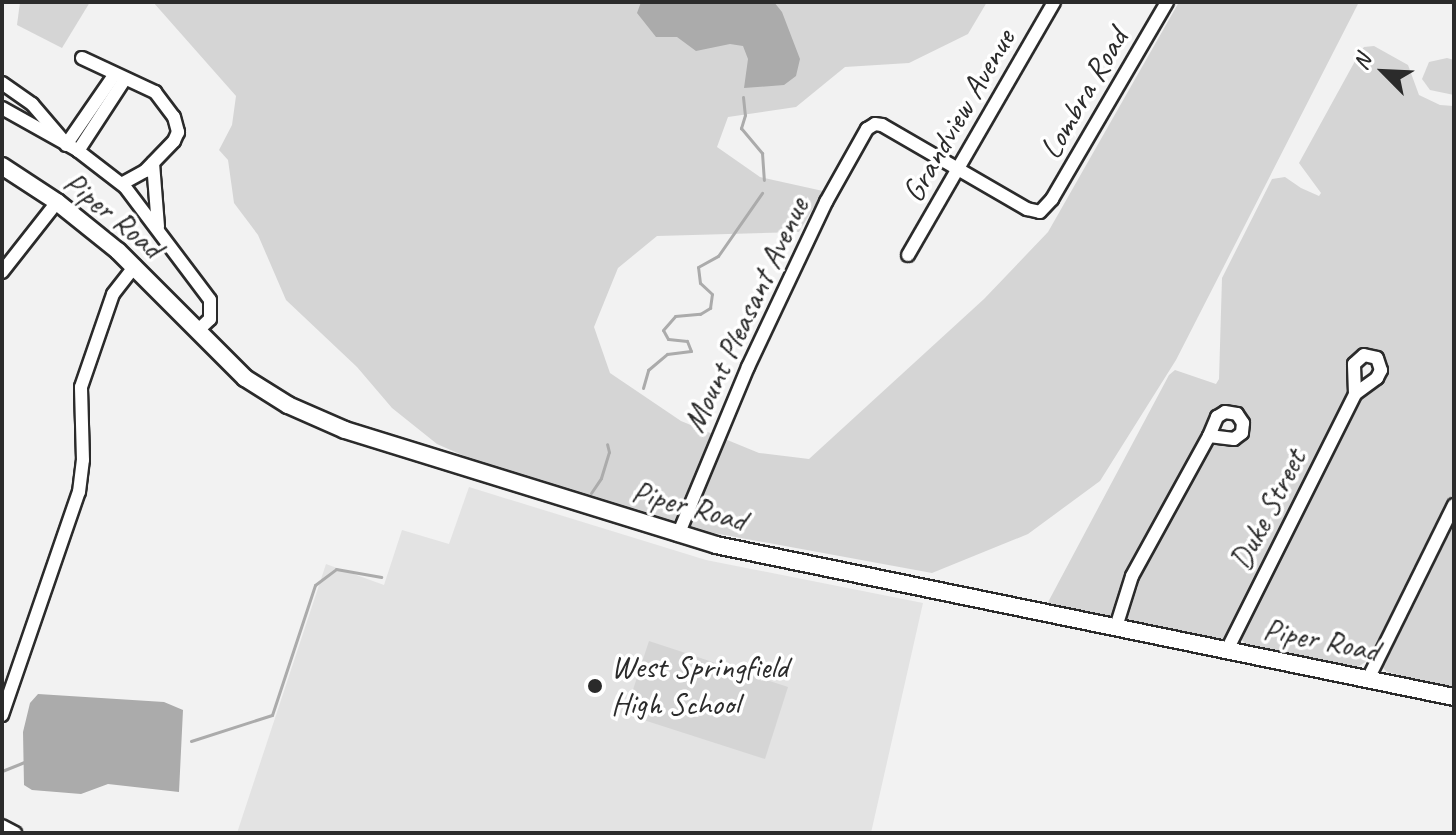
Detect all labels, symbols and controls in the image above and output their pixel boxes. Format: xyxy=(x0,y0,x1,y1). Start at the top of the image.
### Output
street label: Grandview Avenue xyxy=(894,23,1024,209)
street label: Lombra Road xyxy=(1032,23,1136,165)
north arrow xyxy=(1344,32,1424,112)
text: N xyxy=(1347,50,1378,74)
street label: Piper Road xyxy=(56,163,170,267)
street label: Mount Pleasant Avenue xyxy=(675,192,817,438)
street label: Duke Street xyxy=(1221,443,1315,577)
street label: Piper Road xyxy=(628,472,750,540)
street label: Piper Road xyxy=(1260,610,1382,670)
place label: West Springfield High School xyxy=(611,649,788,724)
marker: West Springfield High School xyxy=(586,677,604,695)

